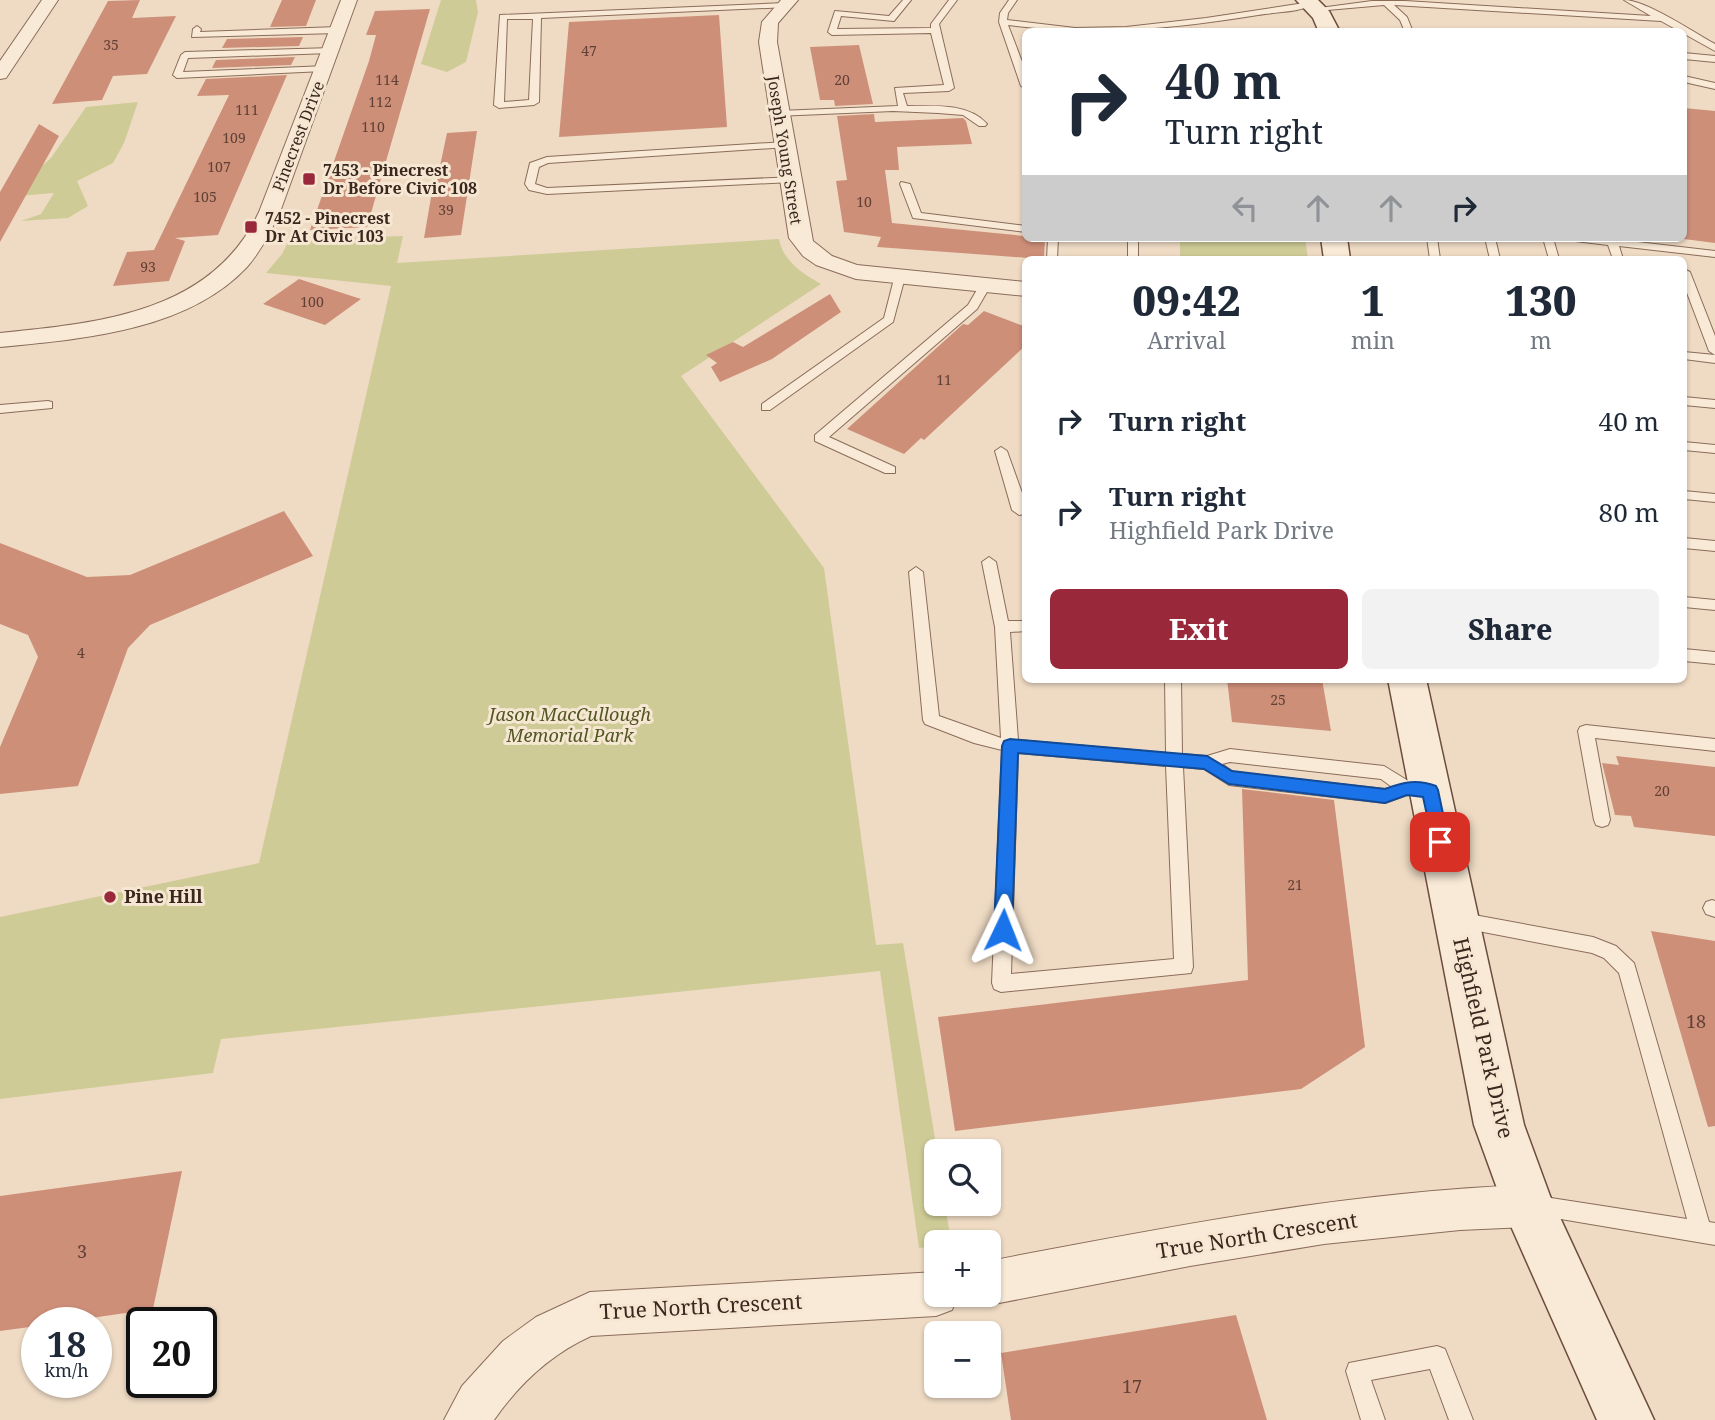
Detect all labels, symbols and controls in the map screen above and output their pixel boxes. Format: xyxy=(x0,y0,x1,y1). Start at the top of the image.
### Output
house number: 35 xyxy=(103,35,119,54)
house number: 47 xyxy=(581,41,597,60)
text: 40 m xyxy=(1165,47,1281,113)
icon: right xyxy=(1050,56,1141,147)
house number: 114 xyxy=(375,70,399,89)
house number: 20 xyxy=(834,70,850,89)
street label: Joseph Young Street xyxy=(762,73,808,227)
street label: Pinecrest Drive xyxy=(267,78,329,194)
house number: 112 xyxy=(368,92,392,111)
house number: 111 xyxy=(235,100,259,119)
text: Turn right xyxy=(1165,110,1323,153)
house number: 110 xyxy=(361,117,385,136)
house number: 109 xyxy=(222,128,246,147)
house number: 107 xyxy=(207,157,231,176)
place label: 7453 - Pinecrest Dr Before Civic 108 xyxy=(323,159,477,199)
marker: 7453 - Pinecrest Dr Before Civic 108 xyxy=(301,171,317,187)
house number: 105 xyxy=(193,187,217,206)
icon: left xyxy=(1226,189,1264,227)
icon: ahead xyxy=(1299,189,1337,227)
icon: ahead xyxy=(1372,189,1410,227)
icon: right xyxy=(1445,189,1483,227)
house number: 10 xyxy=(856,192,872,211)
house number: 39 xyxy=(438,200,454,219)
place label: 7452 - Pinecrest Dr At Civic 103 xyxy=(265,207,391,247)
marker: 7452 - Pinecrest Dr At Civic 103 xyxy=(243,219,259,235)
house number: 93 xyxy=(140,257,156,276)
text: 09:42 xyxy=(1132,271,1241,328)
text: 1 xyxy=(1361,271,1385,328)
text: 130 xyxy=(1505,271,1577,328)
house number: 100 xyxy=(300,292,324,311)
text: Arrival xyxy=(1147,324,1226,356)
text: min xyxy=(1351,324,1395,356)
text: m xyxy=(1530,324,1552,356)
house number: 11 xyxy=(936,370,952,389)
icon: right xyxy=(1050,402,1088,440)
text: Turn right xyxy=(1109,403,1246,439)
text: 40 m xyxy=(1599,403,1659,439)
text: Turn right xyxy=(1109,478,1246,514)
icon: right xyxy=(1050,493,1088,531)
text: 80 m xyxy=(1599,494,1659,530)
text: Highfield Park Drive xyxy=(1109,514,1334,546)
button: Exit xyxy=(1050,589,1348,669)
button: Share xyxy=(1362,589,1659,669)
house number: 4 xyxy=(77,643,85,662)
house number: 25 xyxy=(1270,690,1286,709)
park label: Jason MacCullough Memorial Park xyxy=(486,702,651,747)
house number: 20 xyxy=(1654,781,1670,800)
pin xyxy=(1410,812,1470,872)
icon: arrive xyxy=(1421,823,1459,861)
house number: 21 xyxy=(1287,875,1303,894)
place label: Pine Hill xyxy=(124,884,203,908)
marker: Pine Hill xyxy=(102,889,118,905)
position arrow xyxy=(966,893,1040,967)
street label: Highfield Park Drive xyxy=(1447,935,1521,1141)
house number: 18 xyxy=(1686,1009,1706,1033)
map controls xyxy=(924,1139,1001,1398)
button: search xyxy=(924,1139,1001,1216)
street label: True North Crescent xyxy=(1154,1205,1359,1265)
button: + xyxy=(924,1230,1001,1307)
house number: 3 xyxy=(77,1239,87,1263)
street label: True North Crescent xyxy=(599,1287,803,1325)
speed limit sign: 20 xyxy=(126,1307,217,1398)
text: 18 xyxy=(47,1320,86,1367)
button: − xyxy=(924,1321,1001,1398)
text: km/h xyxy=(44,1358,89,1382)
house number: 17 xyxy=(1122,1374,1142,1398)

